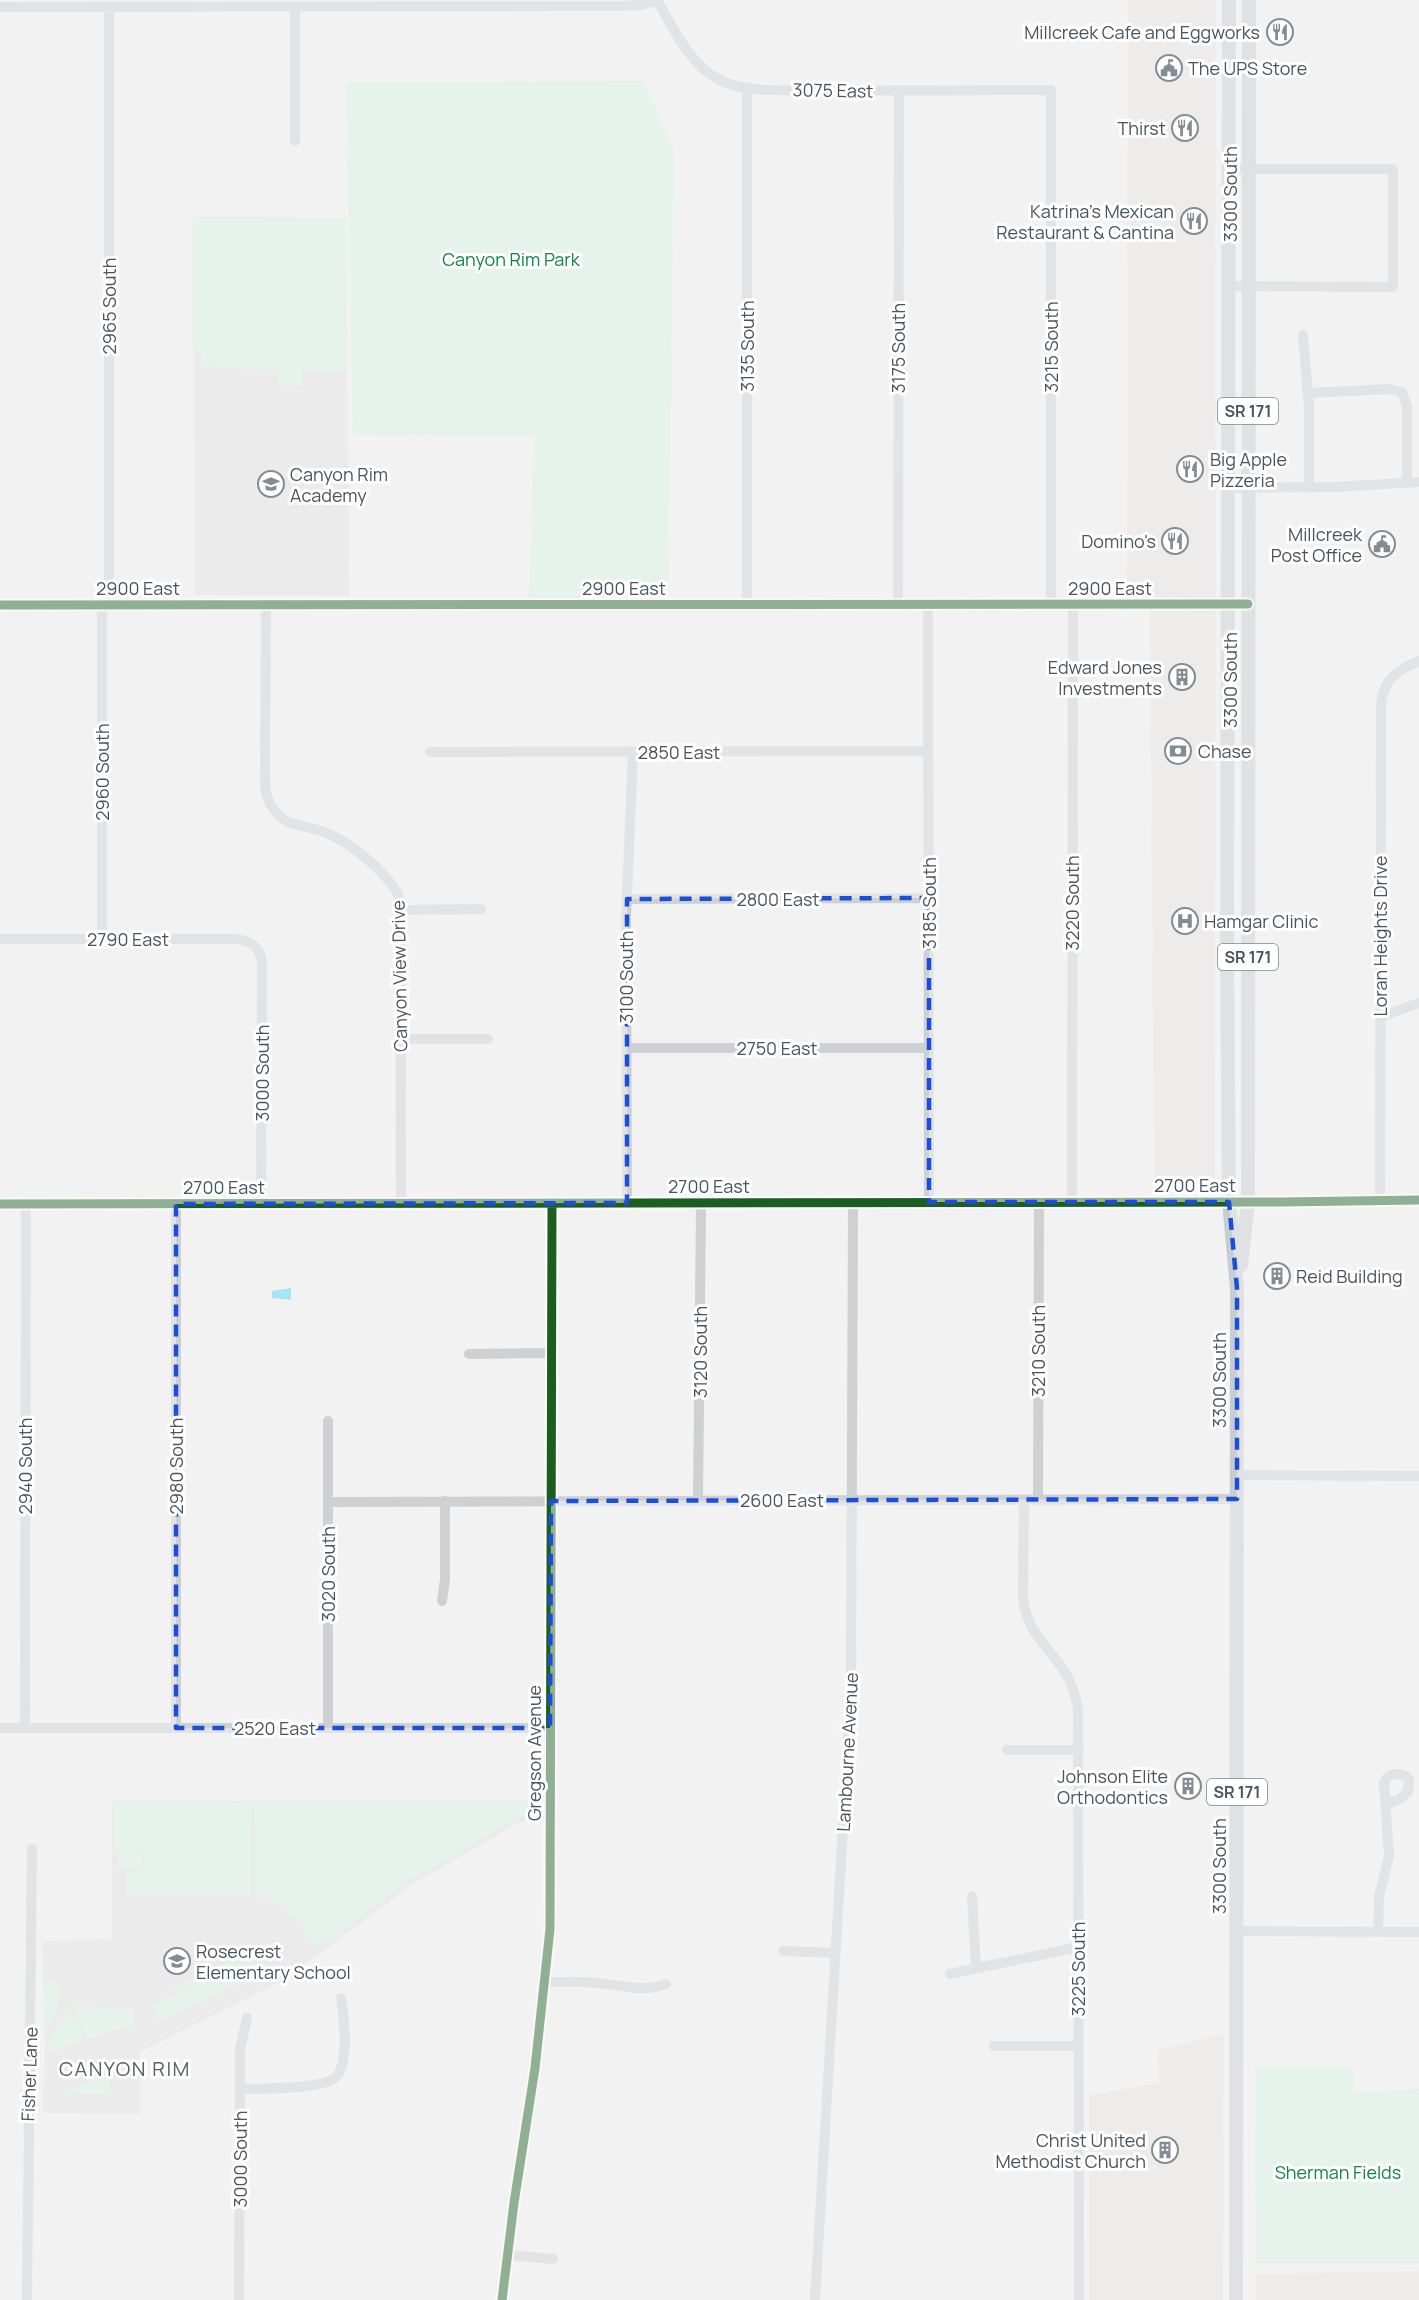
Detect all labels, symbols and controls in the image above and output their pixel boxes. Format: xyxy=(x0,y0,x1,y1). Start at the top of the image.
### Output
restaurant icon: Millcreek Cafe and Eggworks xyxy=(1265,17,1295,47)
place label: Millcreek Cafe and Eggworks xyxy=(1024,20,1260,44)
public building icon: The UPS Store xyxy=(1154,53,1184,83)
place label: The UPS Store xyxy=(1188,56,1307,80)
street label: 3075 East xyxy=(792,77,874,103)
restaurant icon: Thirst xyxy=(1170,113,1200,143)
place label: Thirst xyxy=(1118,116,1166,140)
street label: 3300 South xyxy=(1218,146,1242,242)
place label: Katrina's Mexican Restaurant & Cantina xyxy=(996,199,1174,244)
restaurant icon: Katrina's Mexican Restaurant & Cantina xyxy=(1179,206,1209,236)
park label: Canyon Rim Park xyxy=(442,247,581,271)
street label: 2965 South xyxy=(97,258,121,354)
street label: 3135 South xyxy=(735,300,759,392)
street label: 3215 South xyxy=(1039,301,1063,393)
street label: 3175 South xyxy=(886,303,910,393)
road number: SR 171 xyxy=(1218,398,1278,424)
place label: Big Apple Pizzeria xyxy=(1210,447,1287,492)
restaurant icon: Big Apple Pizzeria xyxy=(1175,454,1205,484)
place label: Canyon Rim Academy xyxy=(290,462,388,507)
school or university icon: Canyon Rim Academy xyxy=(256,469,286,499)
place label: Millcreek Post Office xyxy=(1271,522,1363,567)
restaurant icon: Domino's xyxy=(1160,526,1190,556)
place label: Domino's xyxy=(1081,529,1156,553)
public building icon: Millcreek Post Office xyxy=(1367,529,1397,559)
street label: 2900 East xyxy=(96,576,180,600)
street label: 2900 East xyxy=(582,576,666,600)
street label: 2900 East xyxy=(1068,576,1152,600)
street label: 3300 South xyxy=(1218,632,1242,728)
place label: Edward Jones Investments xyxy=(1048,655,1162,700)
building icon: Edward Jones Investments xyxy=(1167,662,1197,692)
street label: 2960 South xyxy=(90,723,114,821)
bank icon: Chase xyxy=(1163,736,1193,766)
place label: Chase xyxy=(1198,739,1252,763)
street label: 2850 East xyxy=(638,740,720,764)
street label: 3220 South xyxy=(1060,855,1084,951)
street label: Loran Heights Drive xyxy=(1368,856,1392,1017)
street label: 3185 South xyxy=(917,857,941,949)
street label: 2800 East xyxy=(736,887,820,911)
street label: Canyon View Drive xyxy=(386,900,412,1052)
hospital icon: Hamgar Clinic xyxy=(1170,906,1200,936)
place label: Hamgar Clinic xyxy=(1204,909,1319,933)
street label: 2790 East xyxy=(87,927,169,951)
street label: 3100 South xyxy=(614,931,638,1023)
road number: SR 171 xyxy=(1218,944,1278,970)
street label: 3000 South xyxy=(250,1025,274,1121)
street label: 2750 East xyxy=(736,1036,818,1060)
street label: 2700 East xyxy=(1154,1173,1236,1197)
street label: 2700 East xyxy=(668,1174,750,1198)
street label: 2700 East xyxy=(183,1175,265,1199)
building icon: Reid Building xyxy=(1262,1261,1292,1291)
place label: Reid Building xyxy=(1296,1264,1403,1288)
street label: 3210 South xyxy=(1026,1305,1050,1397)
street label: 3120 South xyxy=(688,1306,712,1398)
street label: 3300 South xyxy=(1207,1332,1231,1428)
street label: 2940 South xyxy=(13,1418,37,1514)
street label: 2980 South xyxy=(164,1418,188,1514)
street label: 2600 East xyxy=(740,1488,824,1512)
street label: 3020 South xyxy=(316,1526,340,1622)
street label: Lambourne Avenue xyxy=(831,1672,863,1832)
street label: Gregson Avenue xyxy=(522,1685,546,1821)
street label: 2520 East xyxy=(234,1716,316,1740)
place label: Johnson Elite Orthodontics xyxy=(1057,1764,1168,1809)
building icon: Johnson Elite Orthodontics xyxy=(1173,1771,1203,1801)
road number: SR 171 xyxy=(1207,1779,1267,1805)
street label: 3300 South xyxy=(1207,1818,1231,1914)
street label: 3225 South xyxy=(1066,1922,1090,2016)
place label: Rosecrest Elementary School xyxy=(196,1939,351,1984)
school or university icon: Rosecrest Elementary School xyxy=(162,1946,192,1976)
street label: Fisher Lane xyxy=(15,2026,43,2122)
district label: CANYON RIM xyxy=(59,2055,191,2082)
street label: 3000 South xyxy=(228,2111,252,2207)
place label: Christ United Methodist Church xyxy=(995,2128,1146,2173)
building icon: Christ United Methodist Church xyxy=(1150,2135,1180,2165)
park label: Sherman Fields xyxy=(1275,2160,1401,2184)

